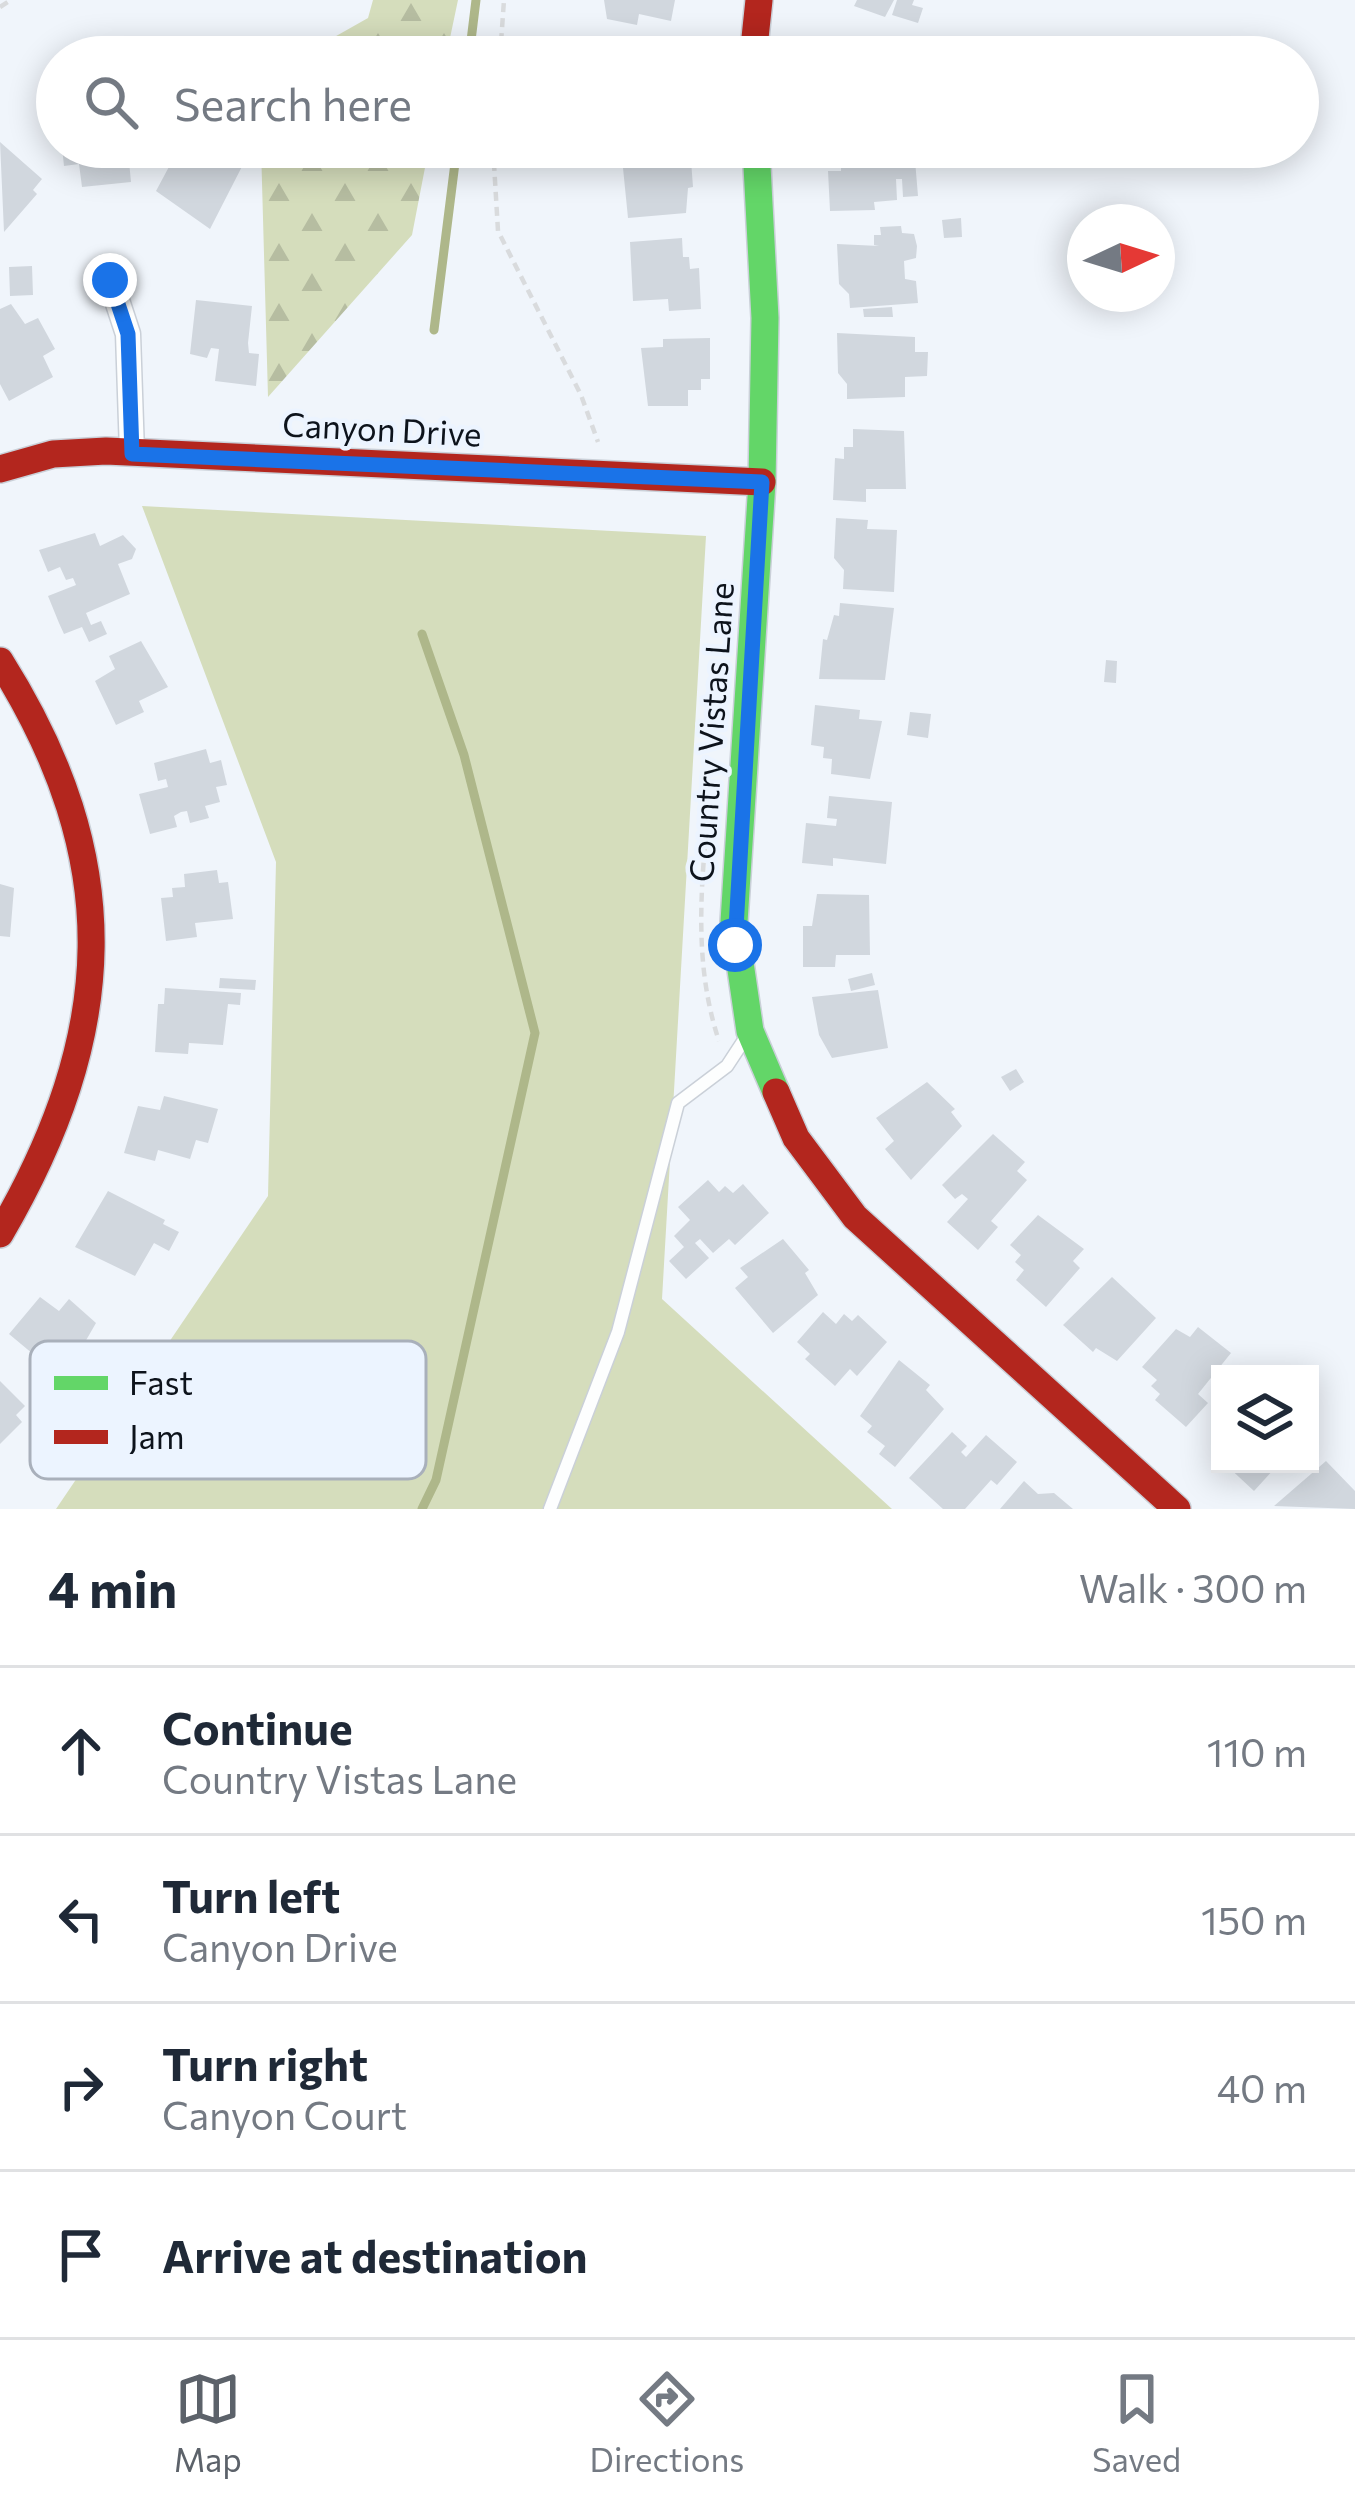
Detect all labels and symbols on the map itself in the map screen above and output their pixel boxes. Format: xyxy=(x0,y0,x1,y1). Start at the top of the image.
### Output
north arrow xyxy=(1067,204,1175,312)
route end xyxy=(83,253,137,307)
street label: Canyon Drive xyxy=(281,402,483,454)
street label: Country Vistas Lane xyxy=(679,581,741,883)
route start xyxy=(708,918,762,972)
legend xyxy=(30,1341,426,1479)
text: Fast xyxy=(129,1361,193,1402)
text: Jam xyxy=(129,1415,185,1456)

